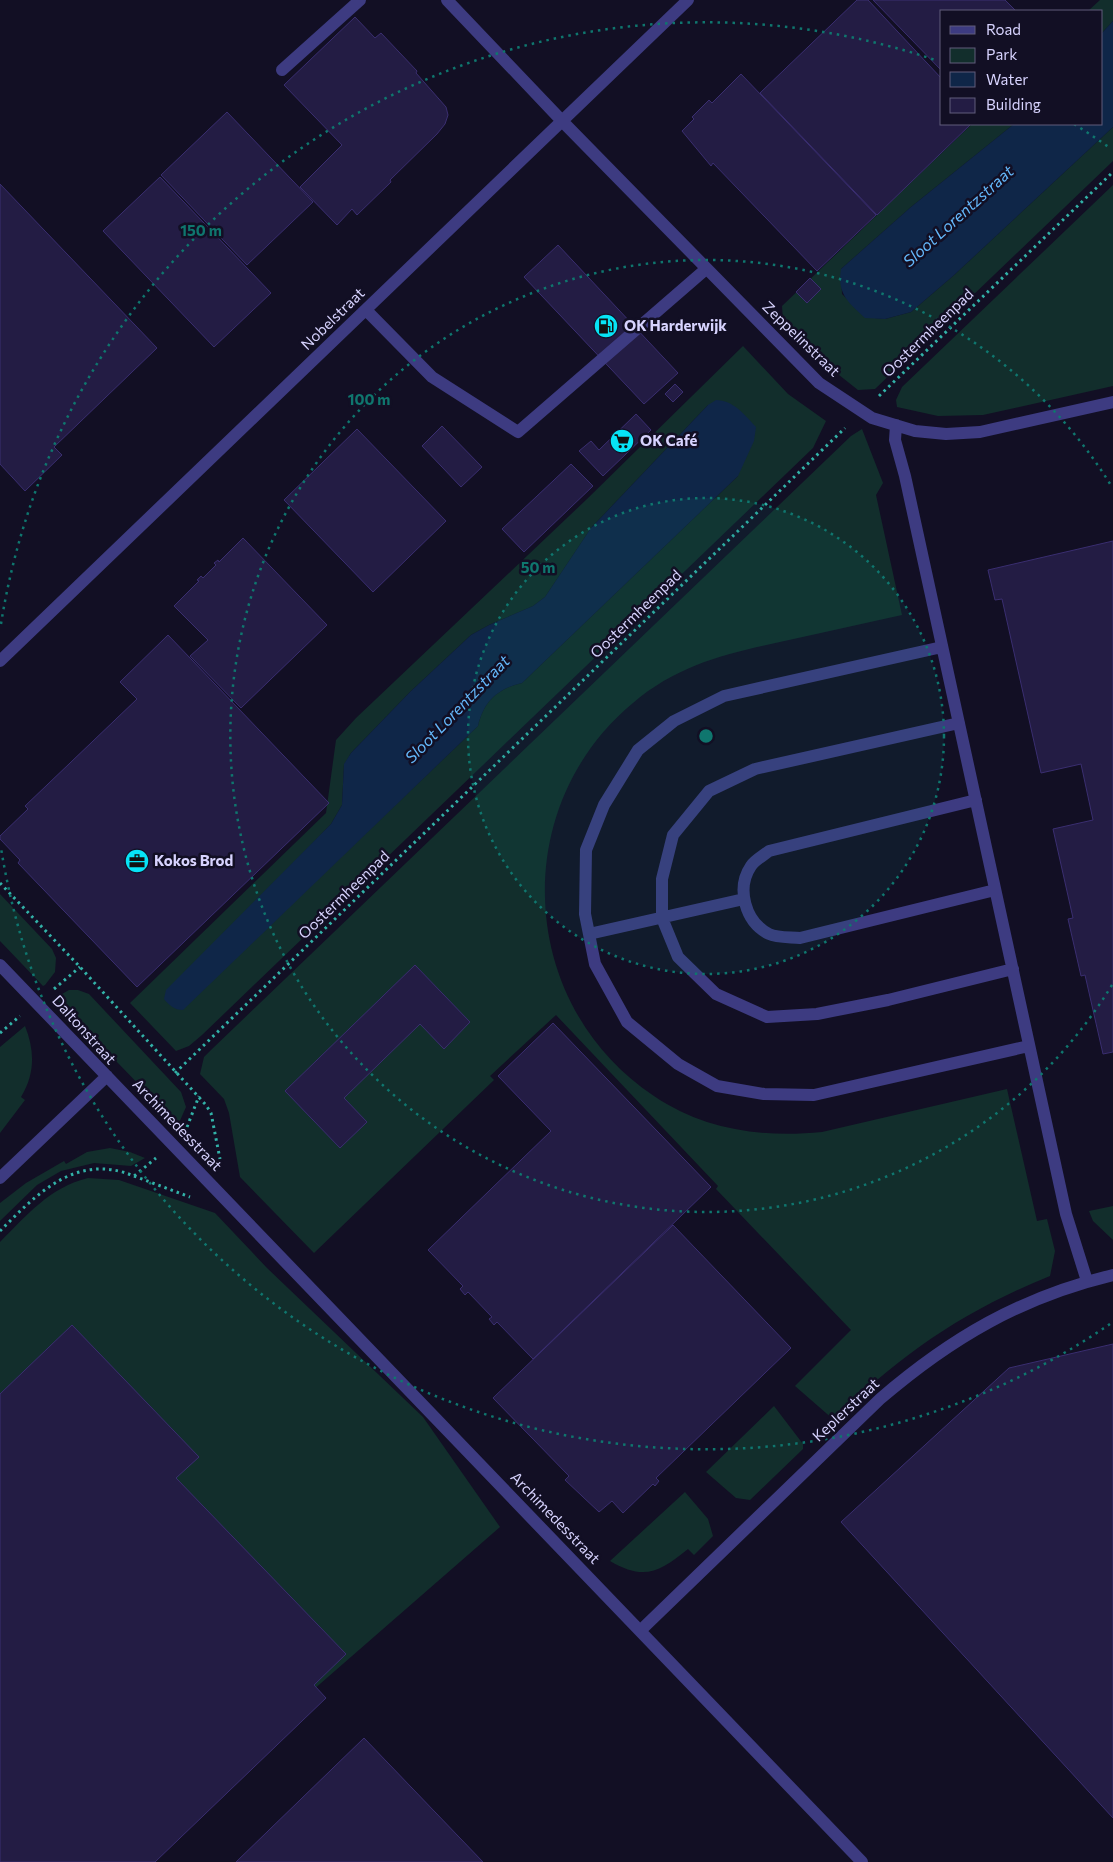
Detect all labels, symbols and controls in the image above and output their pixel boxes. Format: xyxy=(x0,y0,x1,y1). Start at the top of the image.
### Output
legend xyxy=(940,10,1103,125)
text: Road xyxy=(986,20,1021,38)
text: Park xyxy=(986,45,1017,63)
text: Water xyxy=(986,70,1028,88)
text: Building xyxy=(986,95,1041,113)
water label: Sloot Lorentzstraat xyxy=(898,161,1017,270)
text: 150 m xyxy=(180,221,222,239)
street label: Nobelstraat xyxy=(297,284,368,353)
street label: Oostermheenpad xyxy=(878,284,976,380)
street label: Zeppelinstraat xyxy=(759,297,844,380)
fuel station icon: OK Harderwijk xyxy=(593,313,619,339)
place label: OK Harderwijk xyxy=(624,316,727,334)
text: 100 m xyxy=(348,390,390,408)
supermarket icon: OK Café xyxy=(609,428,635,454)
place label: OK Café xyxy=(640,431,698,449)
text: 50 m xyxy=(521,558,555,576)
street label: Oostermheenpad xyxy=(586,565,684,661)
water label: Sloot Lorentzstraat xyxy=(400,651,513,766)
centre of rings xyxy=(697,727,715,745)
street label: Oostermheenpad xyxy=(294,846,392,942)
office icon: Kokos Brod xyxy=(124,848,150,874)
place label: Kokos Brod xyxy=(154,851,233,869)
street label: Daltonstraat xyxy=(49,991,121,1068)
street label: Archimedesstraat xyxy=(129,1075,226,1174)
street label: Keplerstraat xyxy=(808,1374,882,1445)
street label: Archimedesstraat xyxy=(507,1468,604,1567)

